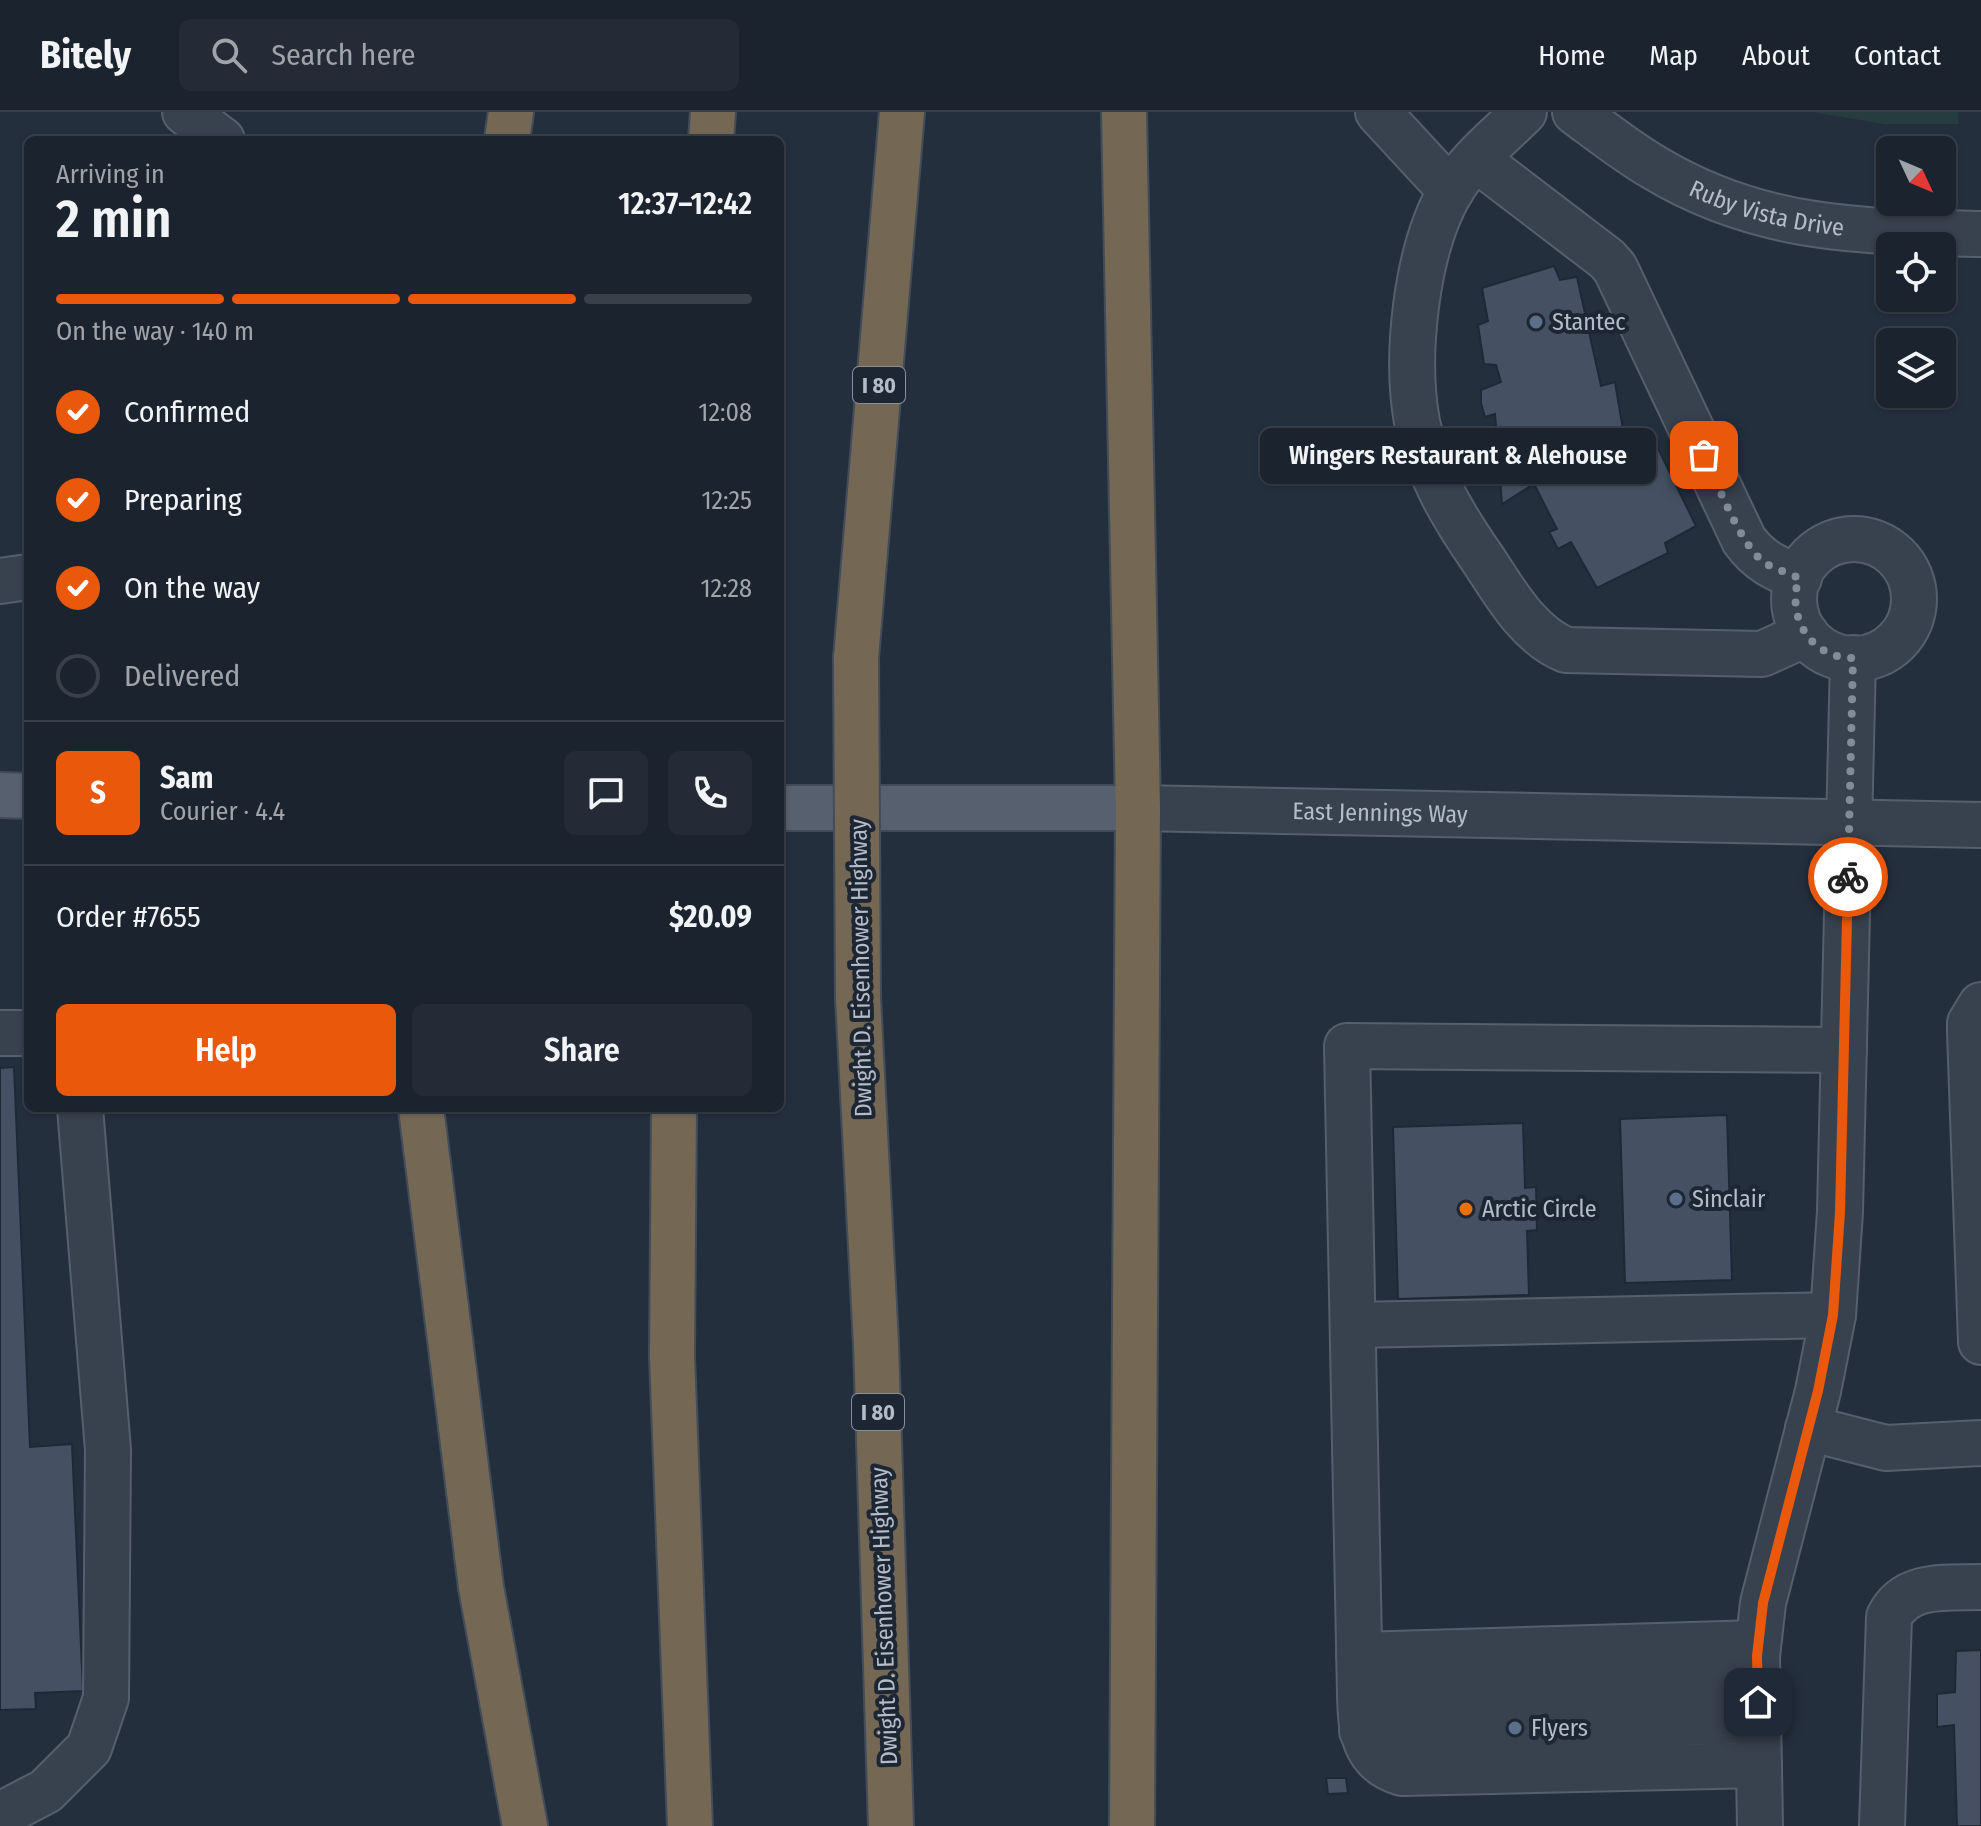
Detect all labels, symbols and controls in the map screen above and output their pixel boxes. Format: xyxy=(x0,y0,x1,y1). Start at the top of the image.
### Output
search box xyxy=(179,19,739,91)
text: Bitely xyxy=(40,32,131,78)
icon: search xyxy=(207,33,251,77)
text: Search here xyxy=(271,37,416,73)
text: Home xyxy=(1538,39,1605,72)
text: Map xyxy=(1649,39,1698,72)
text: About xyxy=(1742,39,1810,72)
text: Contact xyxy=(1854,39,1941,72)
north arrow xyxy=(1876,136,1956,216)
map controls xyxy=(1876,136,1956,408)
text: Arriving in xyxy=(56,159,165,190)
street label: Ruby Vista Drive xyxy=(1685,175,1846,242)
text: 12:37–12:42 xyxy=(618,186,752,222)
text: 2 min xyxy=(56,188,172,251)
button: locate xyxy=(1876,232,1956,312)
place label: Stantec xyxy=(1552,308,1626,336)
marker: Stantec xyxy=(1527,313,1545,331)
text: On the way · 140 m xyxy=(56,316,254,347)
button: layers xyxy=(1876,328,1956,408)
road number: I 80 xyxy=(853,367,905,403)
icon: check xyxy=(56,390,100,434)
text: Confirmed xyxy=(124,394,250,430)
text: 12:08 xyxy=(698,397,752,428)
pin xyxy=(1670,421,1738,489)
callout: Wingers Restaurant & Alehouse xyxy=(1260,427,1656,483)
icon: bag xyxy=(1682,433,1726,477)
text: Wingers Restaurant & Alehouse xyxy=(1289,440,1627,471)
icon: check xyxy=(56,478,100,522)
text: Preparing xyxy=(124,482,242,518)
text: 12:25 xyxy=(701,485,752,516)
icon: check xyxy=(56,566,100,610)
text: On the way xyxy=(124,570,260,606)
text: 12:28 xyxy=(700,573,752,604)
text: Delivered xyxy=(124,658,240,694)
button: chat xyxy=(564,751,648,835)
button: phone xyxy=(668,751,752,835)
text: Sam xyxy=(160,760,213,796)
text: S xyxy=(90,775,106,811)
text: Courier · 4.4 xyxy=(160,796,285,827)
street label: East Jennings Way xyxy=(1292,797,1468,829)
street label: Dwight D. Eisenhower Highway xyxy=(844,818,878,1117)
courier xyxy=(1808,837,1888,917)
icon: bike xyxy=(1826,855,1870,899)
text: Order #7655 xyxy=(56,899,201,935)
text: $20.09 xyxy=(669,899,752,935)
button: Help xyxy=(56,1004,396,1096)
button: Share xyxy=(412,1004,752,1096)
place label: Sinclair xyxy=(1692,1185,1766,1213)
marker: Sinclair xyxy=(1667,1190,1685,1208)
place label: Arctic Circle xyxy=(1482,1195,1597,1223)
marker: Arctic Circle xyxy=(1457,1200,1475,1218)
road number: I 80 xyxy=(852,1394,904,1430)
street label: Dwight D. Eisenhower Highway xyxy=(865,1466,903,1766)
pin xyxy=(1724,1668,1792,1736)
icon: home xyxy=(1736,1680,1780,1724)
place label: Flyers xyxy=(1531,1714,1588,1742)
marker: Flyers xyxy=(1506,1719,1524,1737)

